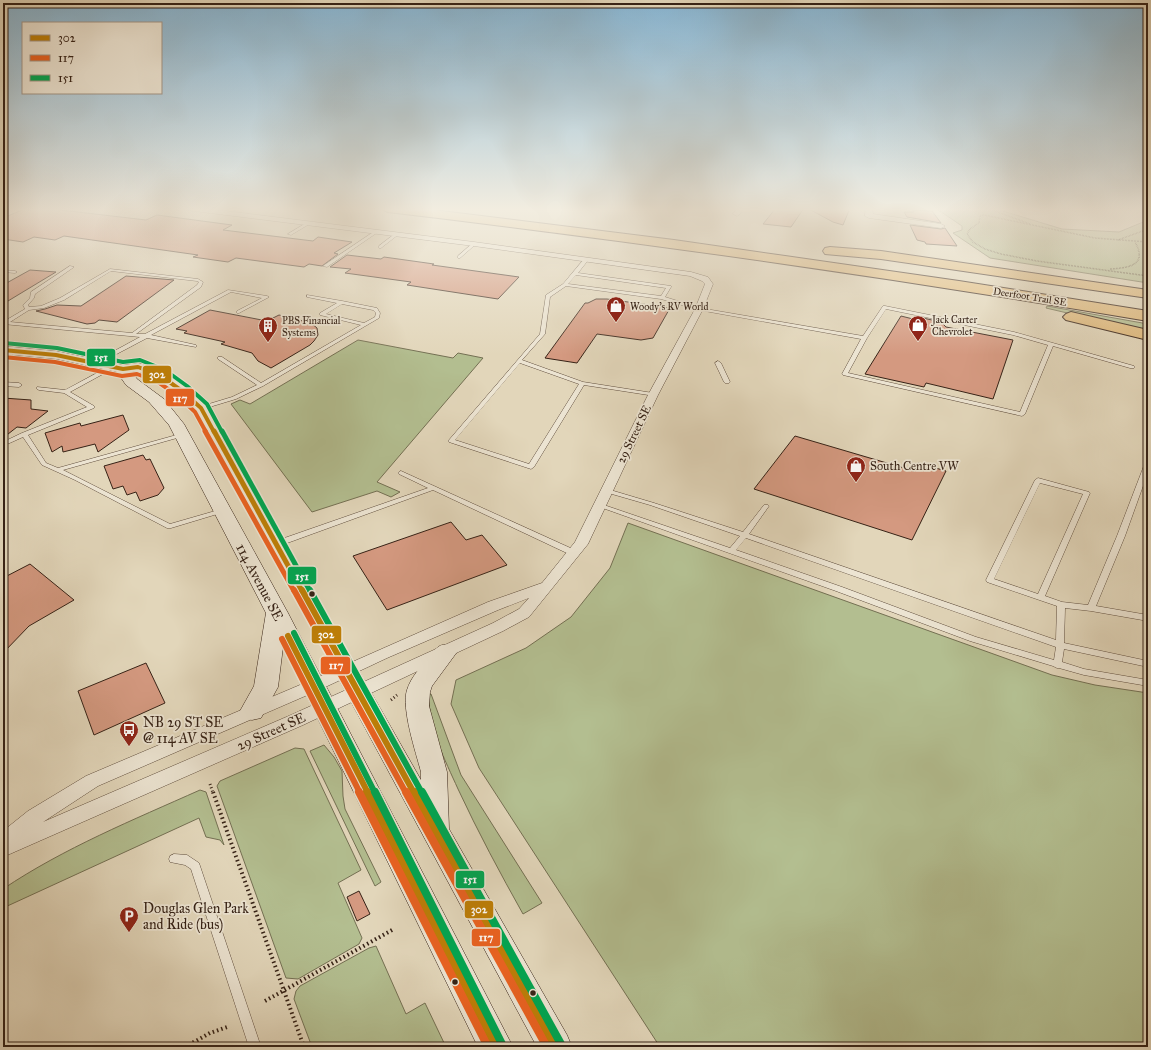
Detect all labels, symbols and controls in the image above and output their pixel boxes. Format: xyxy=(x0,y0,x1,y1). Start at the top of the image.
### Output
legend xyxy=(22,22,162,94)
text: 302 xyxy=(58,31,76,45)
text: 117 xyxy=(58,51,74,65)
text: 151 xyxy=(58,71,73,85)
street label: Deerfoot Trail SE xyxy=(992,285,1067,309)
shop icon: Woody's RV World xyxy=(605,295,627,323)
place label: Woody's RV World xyxy=(630,301,709,313)
shop icon: Jack Carter Chevrolet xyxy=(907,314,929,342)
place label: Jack Carter Chevrolet xyxy=(931,314,978,338)
building icon: PBS Financial Systems xyxy=(257,315,279,343)
place label: PBS Financial Systems xyxy=(282,315,341,339)
line badge: 151 xyxy=(86,348,116,367)
text: 151 xyxy=(94,351,109,364)
line badge: 302 xyxy=(142,365,172,384)
text: 302 xyxy=(149,368,166,382)
line badge: 117 xyxy=(165,388,195,407)
text: 117 xyxy=(173,392,187,405)
street label: 29 Street SE xyxy=(614,402,654,465)
shop icon: South Centre VW xyxy=(845,455,867,483)
place label: South Centre VW xyxy=(870,459,959,473)
street label: 114 Avenue SE xyxy=(232,541,287,624)
line badge: 151 xyxy=(287,566,317,585)
text: 151 xyxy=(295,570,310,583)
unlabelled marker xyxy=(307,589,317,599)
line badge: 302 xyxy=(311,625,342,644)
text: 302 xyxy=(318,628,335,642)
line badge: 117 xyxy=(320,656,351,675)
text: 117 xyxy=(329,659,343,672)
street label: 29 Street SE xyxy=(234,709,308,754)
place label: NB 29 ST SE @ 114 AV SE xyxy=(143,714,223,747)
bus stop icon: NB 29 ST SE @ 114 AV SE xyxy=(118,719,140,747)
line badge: 151 xyxy=(455,870,485,889)
text: 151 xyxy=(463,873,478,886)
place label: Douglas Glen Park and Ride (bus) xyxy=(143,900,249,934)
line badge: 302 xyxy=(464,900,494,919)
text: 302 xyxy=(471,903,488,917)
parking icon: Douglas Glen Park and Ride (bus) xyxy=(118,905,140,933)
line badge: 117 xyxy=(471,928,501,947)
text: 117 xyxy=(479,931,493,944)
unlabelled marker xyxy=(450,977,460,987)
unlabelled marker xyxy=(528,988,538,998)

